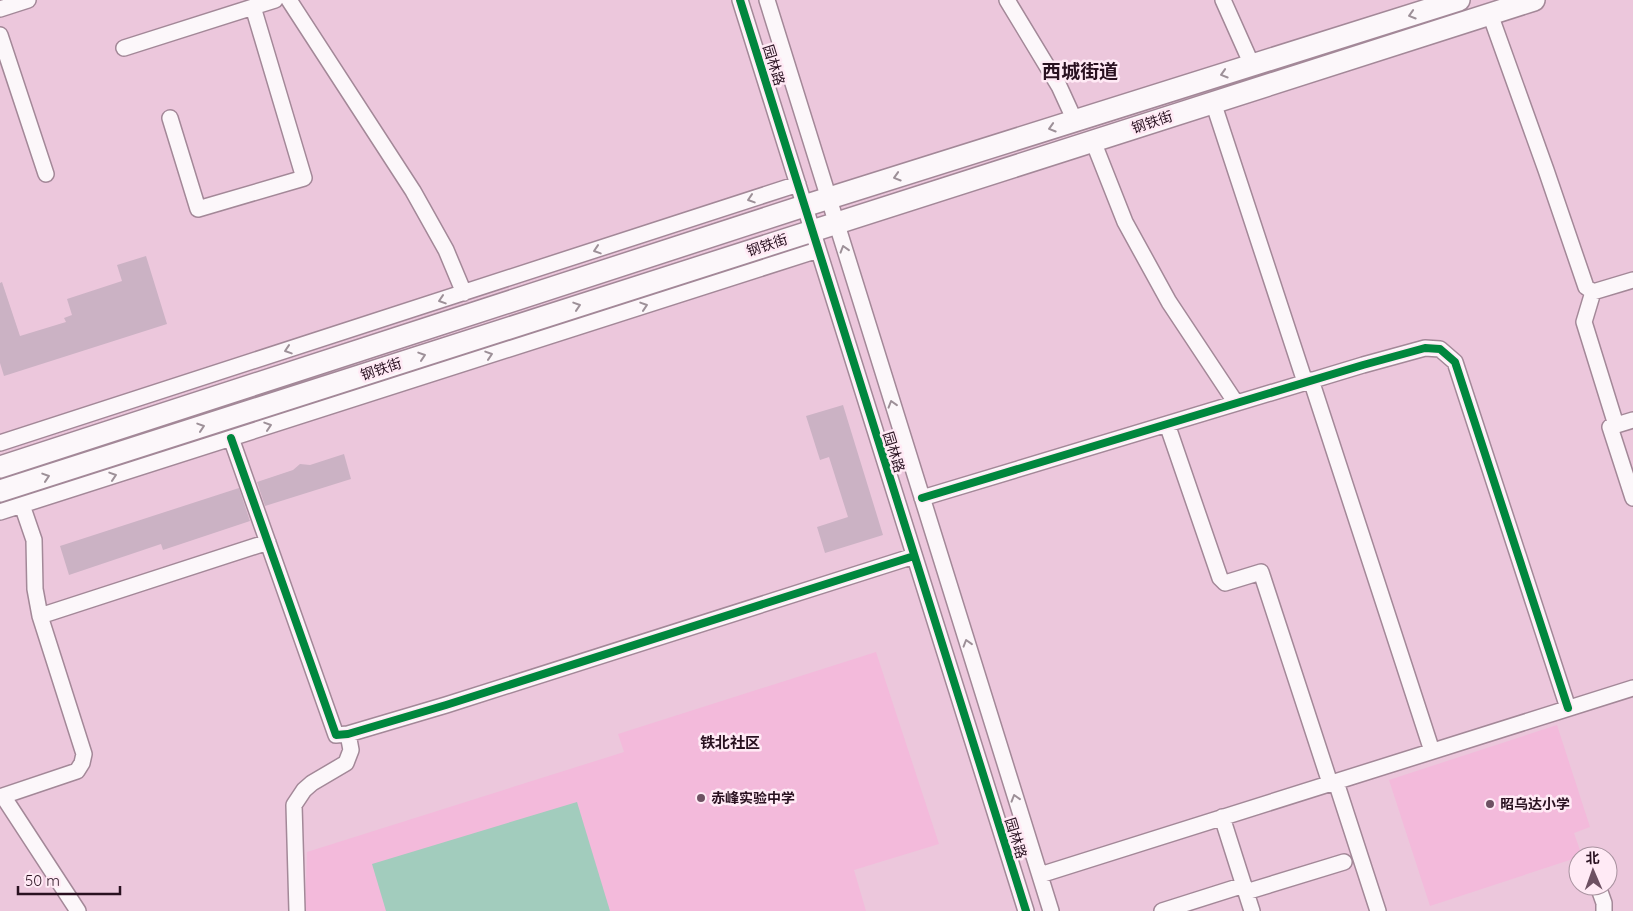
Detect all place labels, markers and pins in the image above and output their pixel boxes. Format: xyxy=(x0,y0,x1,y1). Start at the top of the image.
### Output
place label: 赤峰实验中学 xyxy=(711,789,795,807)
marker: 赤峰实验中学 xyxy=(695,792,707,804)
place label: 昭乌达小学 xyxy=(1500,795,1570,813)
marker: 昭乌达小学 xyxy=(1484,798,1496,810)

